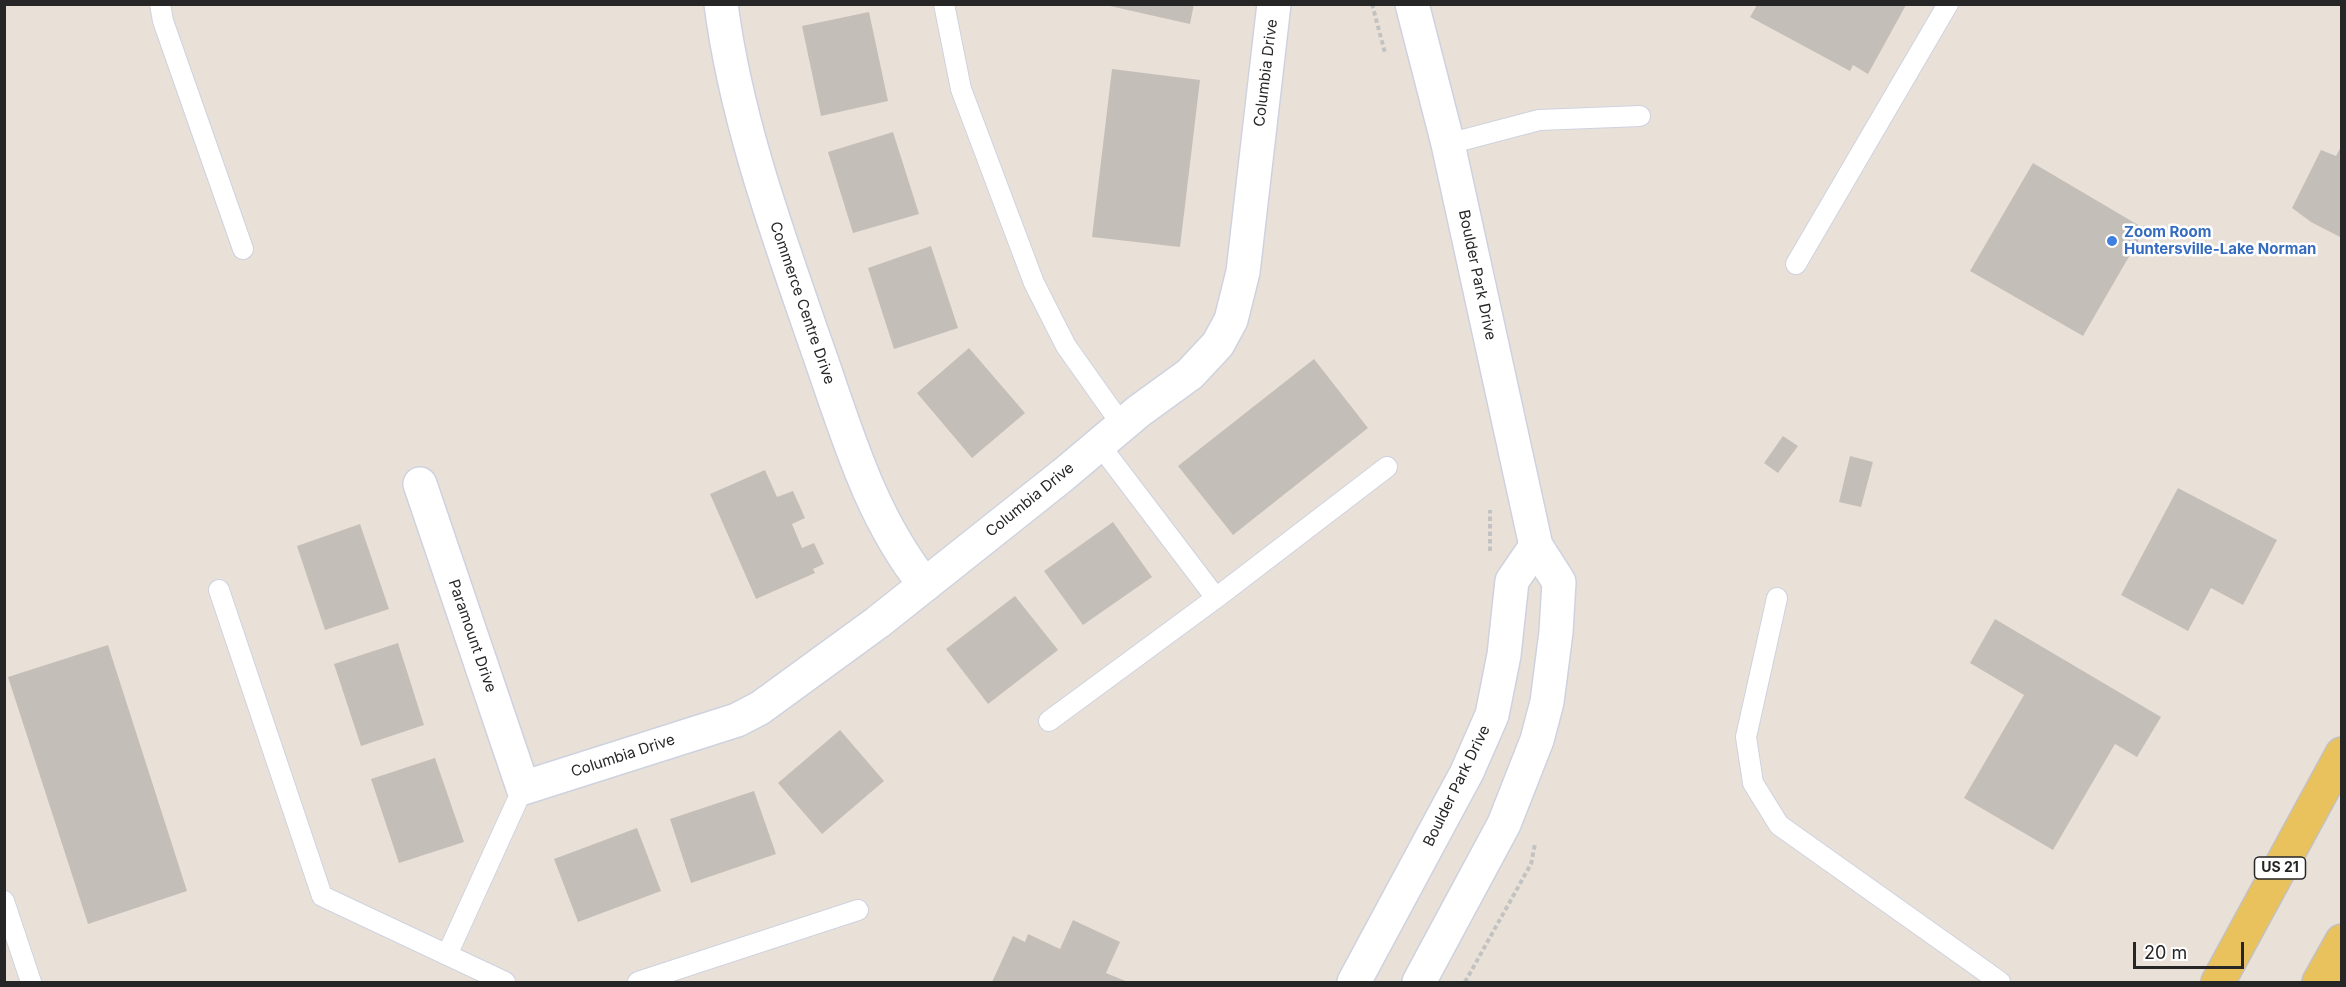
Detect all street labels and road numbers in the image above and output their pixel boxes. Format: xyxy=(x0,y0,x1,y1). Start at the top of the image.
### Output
street label: Columbia Drive xyxy=(1250,18,1282,128)
street label: Boulder Park Drive xyxy=(1454,208,1500,342)
street label: Commerce Centre Drive xyxy=(766,219,838,387)
street label: Columbia Drive xyxy=(982,459,1078,541)
street label: Paramount Drive xyxy=(444,577,500,695)
street label: Boulder Park Drive xyxy=(1420,722,1494,850)
street label: Columbia Drive xyxy=(569,731,677,781)
road number: US 21 xyxy=(2254,857,2306,879)

